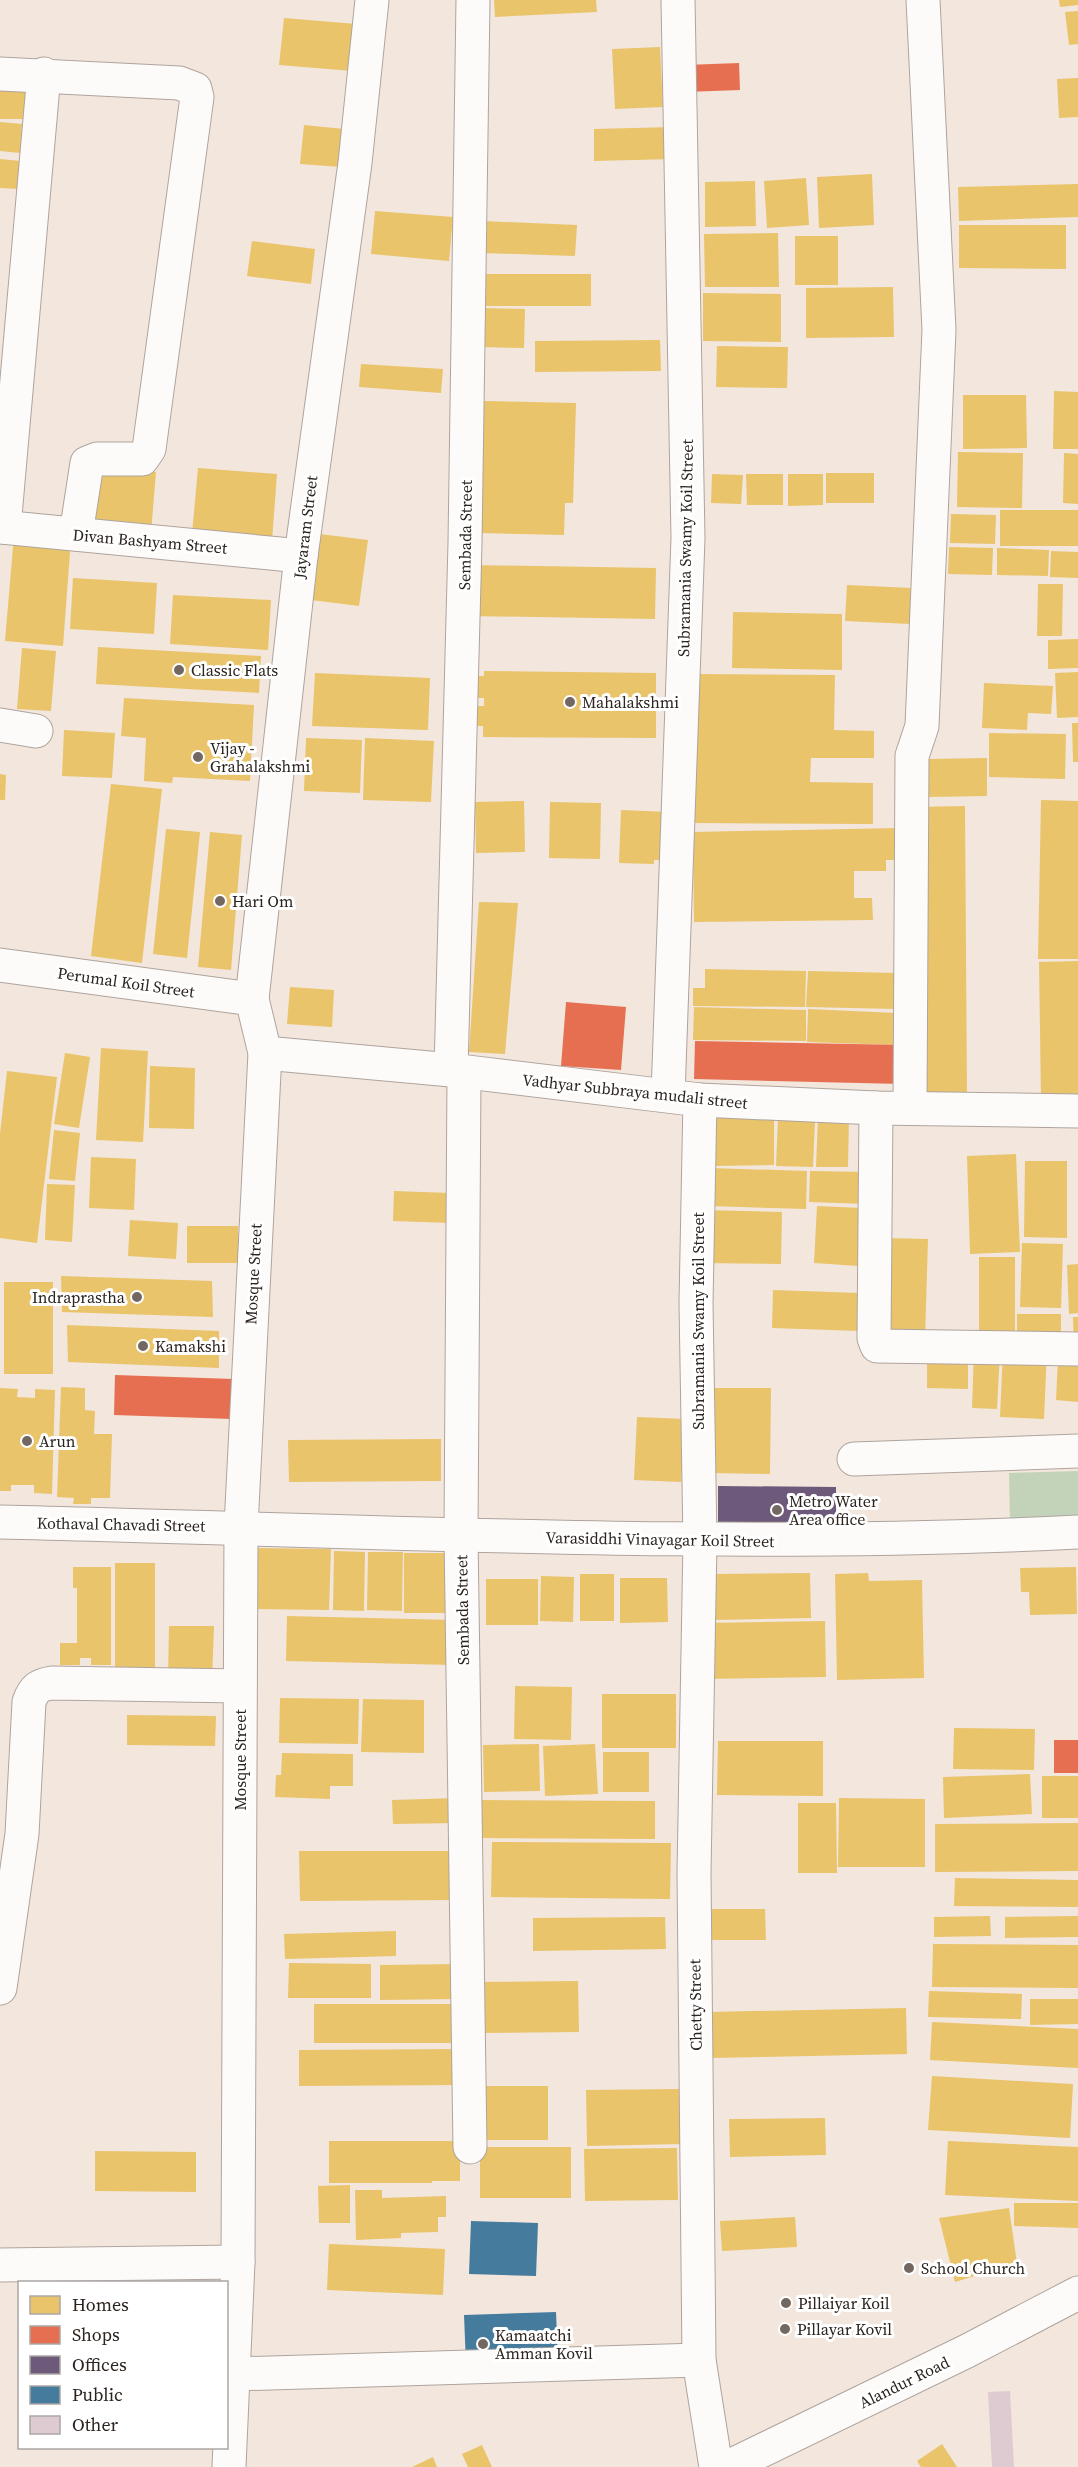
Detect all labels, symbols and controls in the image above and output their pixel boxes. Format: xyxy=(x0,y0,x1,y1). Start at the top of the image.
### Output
street label: Subramania Swamy Koil Street xyxy=(672,438,698,657)
street label: Jayaram Street xyxy=(288,473,322,581)
street label: Sembada Street xyxy=(453,479,477,590)
street label: Divan Bashyam Street xyxy=(72,523,229,559)
place label: Classic Flats xyxy=(191,659,278,681)
marker: Classic Flats xyxy=(172,663,186,677)
place label: Mahalakshmi xyxy=(582,691,679,713)
marker: Mahalakshmi xyxy=(563,695,577,709)
place label: Vijay - Grahalakshmi xyxy=(210,737,311,777)
marker: Vijay - Grahalakshmi xyxy=(191,750,205,764)
place label: Hari Om xyxy=(232,890,293,912)
marker: Hari Om xyxy=(213,894,227,908)
street label: Perumal Koil Street xyxy=(56,961,197,1003)
street label: Vadhyar Subbraya mudali street xyxy=(521,1068,750,1114)
street label: Subramania Swamy Koil Street xyxy=(687,1211,709,1430)
street label: Mosque Street xyxy=(239,1222,267,1325)
place label: Indraprastha xyxy=(32,1286,126,1308)
marker: Indraprastha xyxy=(130,1290,144,1304)
place label: Kamakshi xyxy=(155,1335,226,1357)
marker: Kamakshi xyxy=(136,1339,150,1353)
place label: Arun xyxy=(39,1430,76,1452)
marker: Arun xyxy=(20,1434,34,1448)
place label: Metro Water Area office xyxy=(789,1490,878,1530)
marker: Metro Water Area office xyxy=(770,1503,784,1517)
street label: Kothaval Chavadi Street xyxy=(37,1512,206,1536)
street label: Varasiddhi Vinayagar Koil Street xyxy=(545,1526,775,1552)
street label: Sembada Street xyxy=(450,1554,474,1665)
street label: Mosque Street xyxy=(229,1709,251,1811)
street label: Chetty Street xyxy=(683,1958,707,2051)
place label: School Church xyxy=(921,2257,1026,2279)
marker: School Church xyxy=(902,2261,916,2275)
legend xyxy=(18,2281,228,2449)
text: Homes xyxy=(72,2292,129,2317)
place label: Pillaiyar Koil xyxy=(798,2292,890,2314)
marker: Pillaiyar Koil xyxy=(779,2296,793,2310)
place label: Pillayar Kovil xyxy=(797,2318,892,2340)
text: Shops xyxy=(72,2322,120,2347)
marker: Pillayar Kovil xyxy=(778,2322,792,2336)
place label: Kamaatchi Amman Kovil xyxy=(495,2324,593,2364)
marker: Kamaatchi Amman Kovil xyxy=(476,2337,490,2351)
street label: Alandur Road xyxy=(855,2351,953,2413)
text: Offices xyxy=(72,2352,127,2377)
text: Public xyxy=(72,2382,123,2407)
text: Other xyxy=(72,2412,119,2437)

